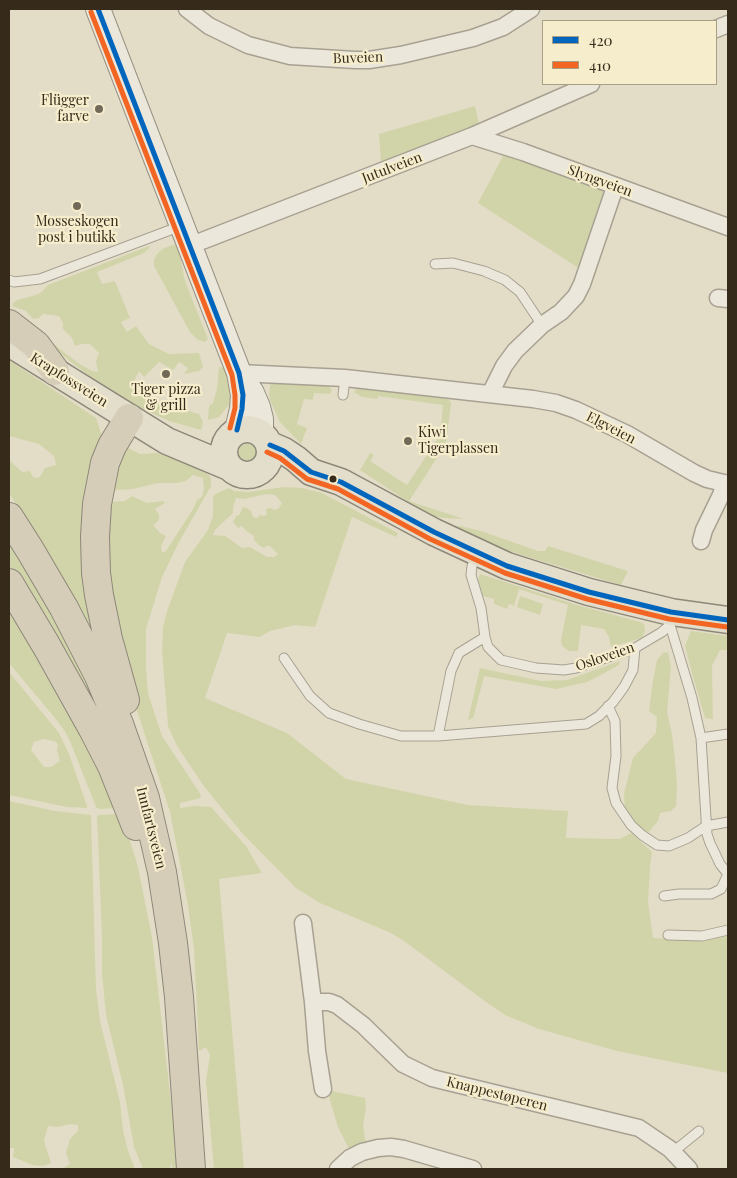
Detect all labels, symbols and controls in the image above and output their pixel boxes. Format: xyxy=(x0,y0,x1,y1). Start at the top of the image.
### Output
legend xyxy=(542,20,717,85)
text: 420 xyxy=(589,30,613,50)
street label: Buveien xyxy=(333,49,383,67)
text: 410 xyxy=(589,55,611,75)
place label: Flügger farve xyxy=(41,93,89,125)
marker: Flügger farve xyxy=(93,103,105,115)
street label: Jutulveien xyxy=(360,149,424,187)
street label: Slyngveien xyxy=(565,162,635,200)
marker: Mosseskogen post i butikk xyxy=(71,200,83,212)
place label: Mosseskogen post i butikk xyxy=(35,214,119,246)
street label: Krapfossveien xyxy=(27,349,111,411)
marker: Tiger pizza & grill xyxy=(160,368,172,380)
place label: Tiger pizza & grill xyxy=(131,382,201,414)
street label: Elgveien xyxy=(584,408,638,448)
place label: Kiwi Tigerplassen xyxy=(418,425,498,458)
marker: Kiwi Tigerplassen xyxy=(402,435,414,447)
unlabelled marker xyxy=(328,474,338,484)
street label: Osloveien xyxy=(573,639,637,675)
street label: Innfartsveien xyxy=(133,785,169,871)
street label: Knappestøperen xyxy=(445,1073,549,1115)

